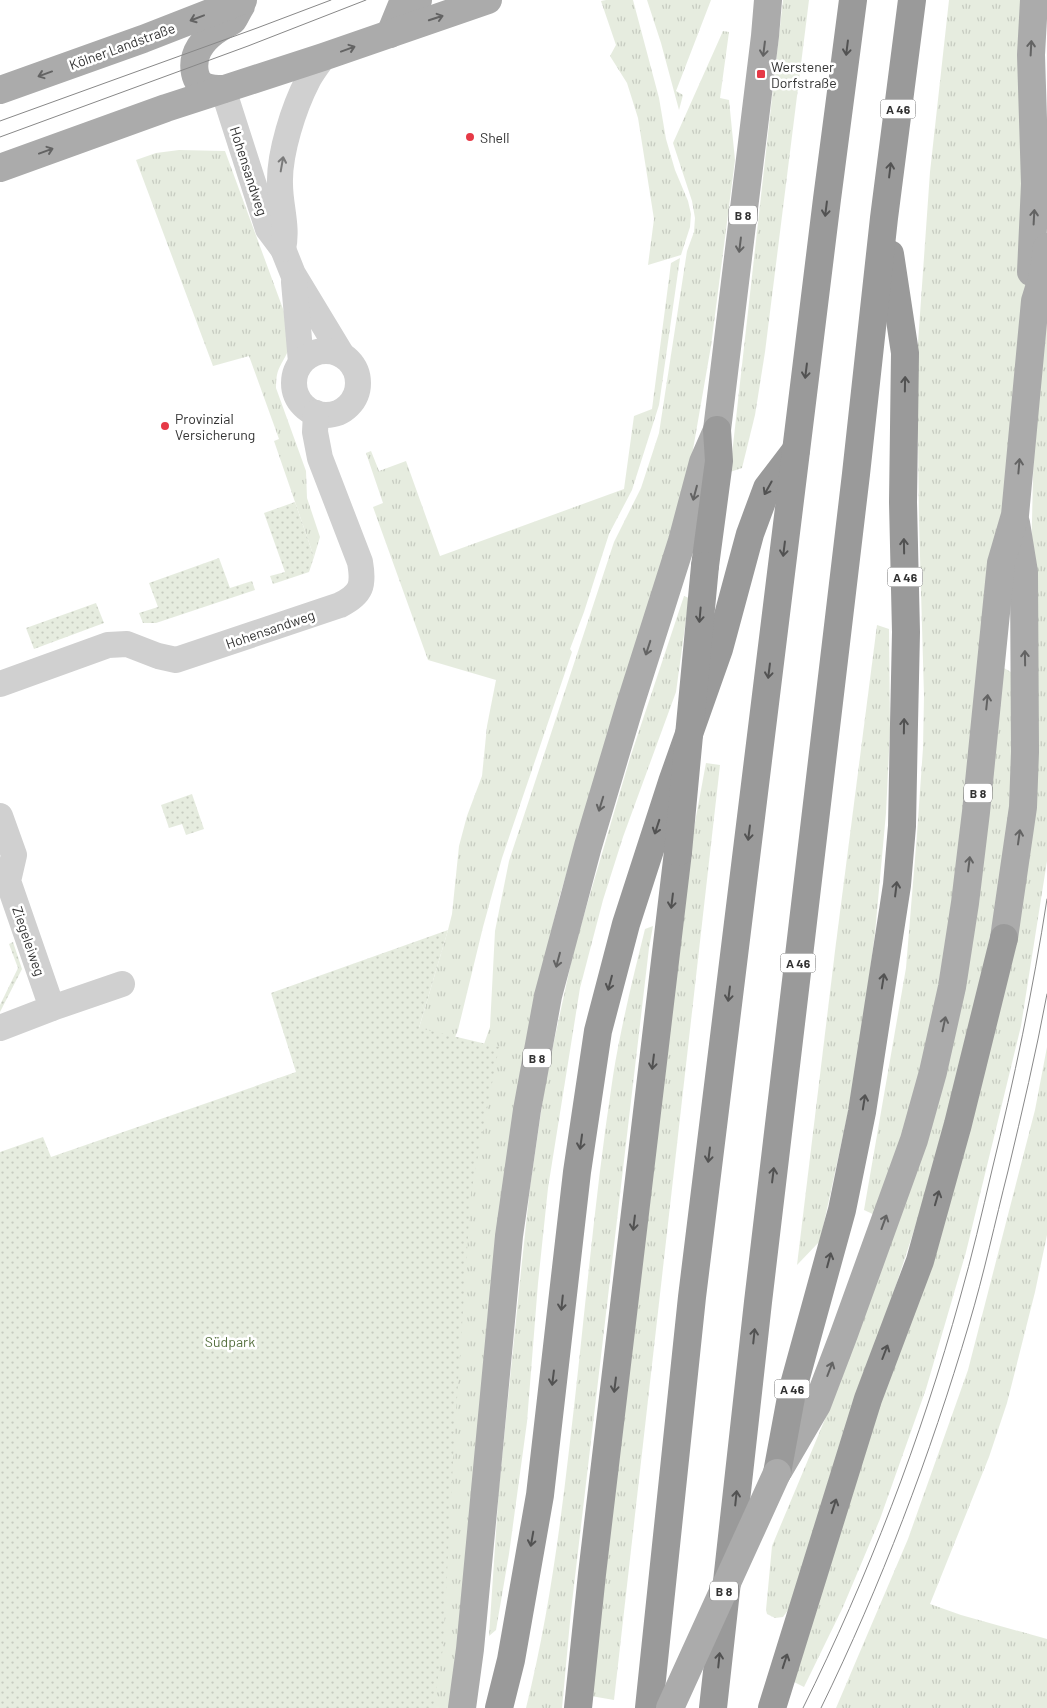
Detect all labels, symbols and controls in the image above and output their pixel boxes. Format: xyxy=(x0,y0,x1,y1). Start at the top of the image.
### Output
one-way arrow xyxy=(190,13,205,23)
one-way arrow xyxy=(428,13,444,23)
street label: Kölner Landstraße xyxy=(67,19,177,73)
one-way arrow xyxy=(759,40,769,56)
one-way arrow xyxy=(842,40,852,56)
one-way arrow xyxy=(1027,40,1036,56)
one-way arrow xyxy=(340,43,356,53)
place label: Werstener Dorfstraße xyxy=(771,58,837,91)
marker: Werstener Dorfstraße xyxy=(755,68,767,80)
one-way arrow xyxy=(38,70,53,79)
road number: A 46 xyxy=(880,100,916,118)
street label: Hohensandweg xyxy=(227,124,271,218)
place label: Shell xyxy=(480,129,510,146)
marker: Shell xyxy=(464,131,476,143)
one-way arrow xyxy=(38,146,53,155)
one-way arrow xyxy=(277,157,287,173)
one-way arrow xyxy=(885,162,895,178)
one-way arrow xyxy=(821,201,831,217)
road number: B 8 xyxy=(729,206,757,224)
one-way arrow xyxy=(1029,210,1038,226)
one-way arrow xyxy=(735,236,745,252)
one-way arrow xyxy=(801,362,811,378)
one-way arrow xyxy=(900,376,910,392)
place label: Provinzial Versicherung xyxy=(175,410,255,443)
marker: Provinzial Versicherung xyxy=(159,420,171,432)
one-way arrow xyxy=(1014,458,1024,474)
one-way arrow xyxy=(763,481,773,496)
one-way arrow xyxy=(690,484,699,500)
one-way arrow xyxy=(899,539,909,555)
one-way arrow xyxy=(779,541,789,557)
road number: A 46 xyxy=(888,568,922,586)
street label: Hohensandweg xyxy=(223,606,317,652)
one-way arrow xyxy=(695,607,705,623)
one-way arrow xyxy=(643,640,653,656)
one-way arrow xyxy=(1020,650,1030,666)
one-way arrow xyxy=(764,663,774,679)
one-way arrow xyxy=(982,694,992,710)
one-way arrow xyxy=(899,719,909,735)
road number: B 8 xyxy=(964,784,992,802)
one-way arrow xyxy=(596,795,606,811)
one-way arrow xyxy=(652,819,662,835)
one-way arrow xyxy=(744,824,754,840)
one-way arrow xyxy=(1014,830,1024,846)
one-way arrow xyxy=(964,856,974,872)
one-way arrow xyxy=(891,881,901,897)
one-way arrow xyxy=(667,892,677,908)
street label: Ziegeleiweg xyxy=(9,904,49,978)
one-way arrow xyxy=(553,952,562,968)
road number: A 46 xyxy=(780,954,816,972)
one-way arrow xyxy=(878,973,888,989)
one-way arrow xyxy=(605,974,615,990)
one-way arrow xyxy=(724,986,734,1002)
one-way arrow xyxy=(940,1016,949,1032)
road number: B 8 xyxy=(523,1048,551,1068)
one-way arrow xyxy=(648,1054,658,1070)
one-way arrow xyxy=(859,1094,869,1110)
one-way arrow xyxy=(576,1134,586,1150)
one-way arrow xyxy=(704,1147,714,1163)
one-way arrow xyxy=(768,1167,778,1183)
one-way arrow xyxy=(933,1191,943,1207)
one-way arrow xyxy=(629,1215,639,1231)
one-way arrow xyxy=(880,1215,889,1230)
one-way arrow xyxy=(824,1253,834,1269)
one-way arrow xyxy=(557,1295,567,1311)
one-way arrow xyxy=(749,1329,759,1345)
park label: Südpark xyxy=(205,1333,255,1350)
one-way arrow xyxy=(881,1345,891,1360)
one-way arrow xyxy=(826,1362,835,1378)
one-way arrow xyxy=(548,1370,558,1386)
one-way arrow xyxy=(610,1377,620,1393)
road number: A 46 xyxy=(774,1380,810,1398)
one-way arrow xyxy=(731,1490,741,1506)
one-way arrow xyxy=(830,1499,839,1515)
one-way arrow xyxy=(527,1531,537,1547)
road number: B 8 xyxy=(710,1582,738,1600)
one-way arrow xyxy=(714,1652,724,1668)
one-way arrow xyxy=(781,1654,790,1669)

